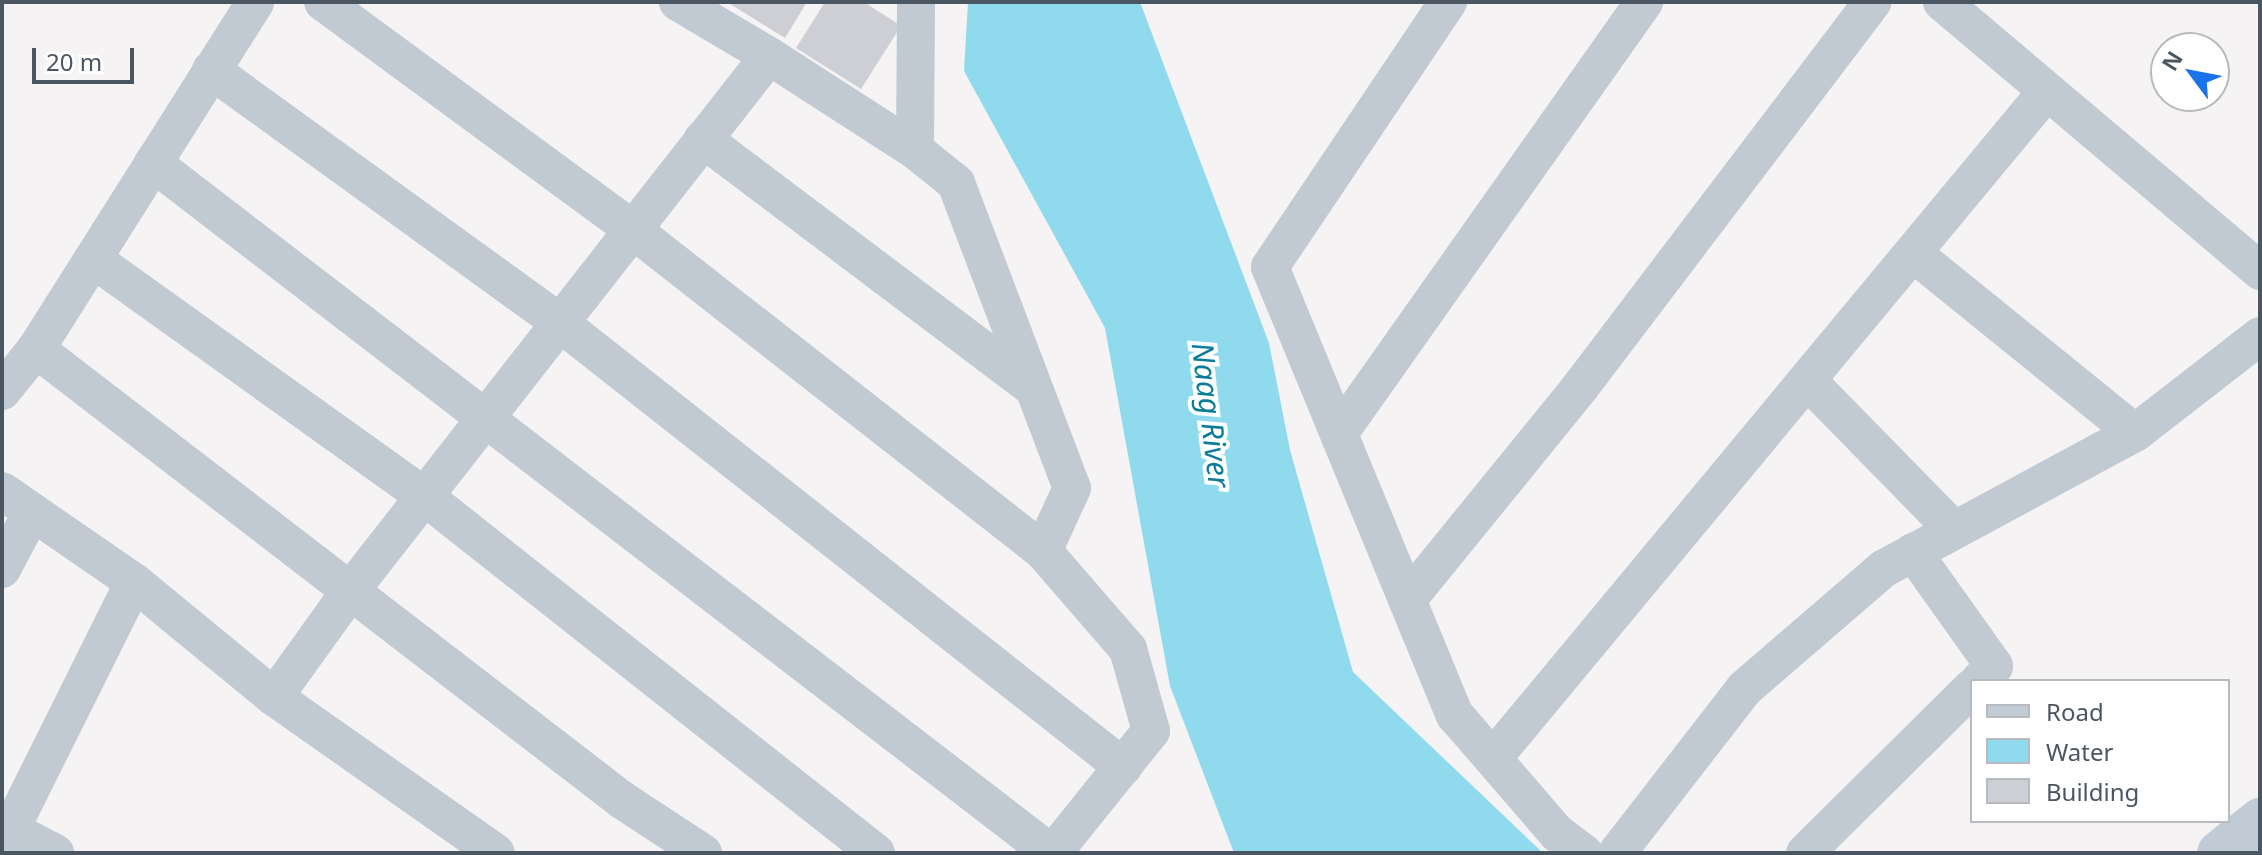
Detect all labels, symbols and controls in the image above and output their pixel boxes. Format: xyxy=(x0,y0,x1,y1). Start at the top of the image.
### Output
scale bar xyxy=(36,32,138,82)
north arrow xyxy=(2150,32,2230,112)
text: 20 m xyxy=(46,45,102,78)
text: N xyxy=(2154,45,2189,76)
water label: Naag River xyxy=(1184,340,1238,490)
legend xyxy=(1970,679,2230,823)
text: Road xyxy=(2046,695,2104,728)
text: Water xyxy=(2046,735,2113,768)
text: Building xyxy=(2046,775,2139,808)

